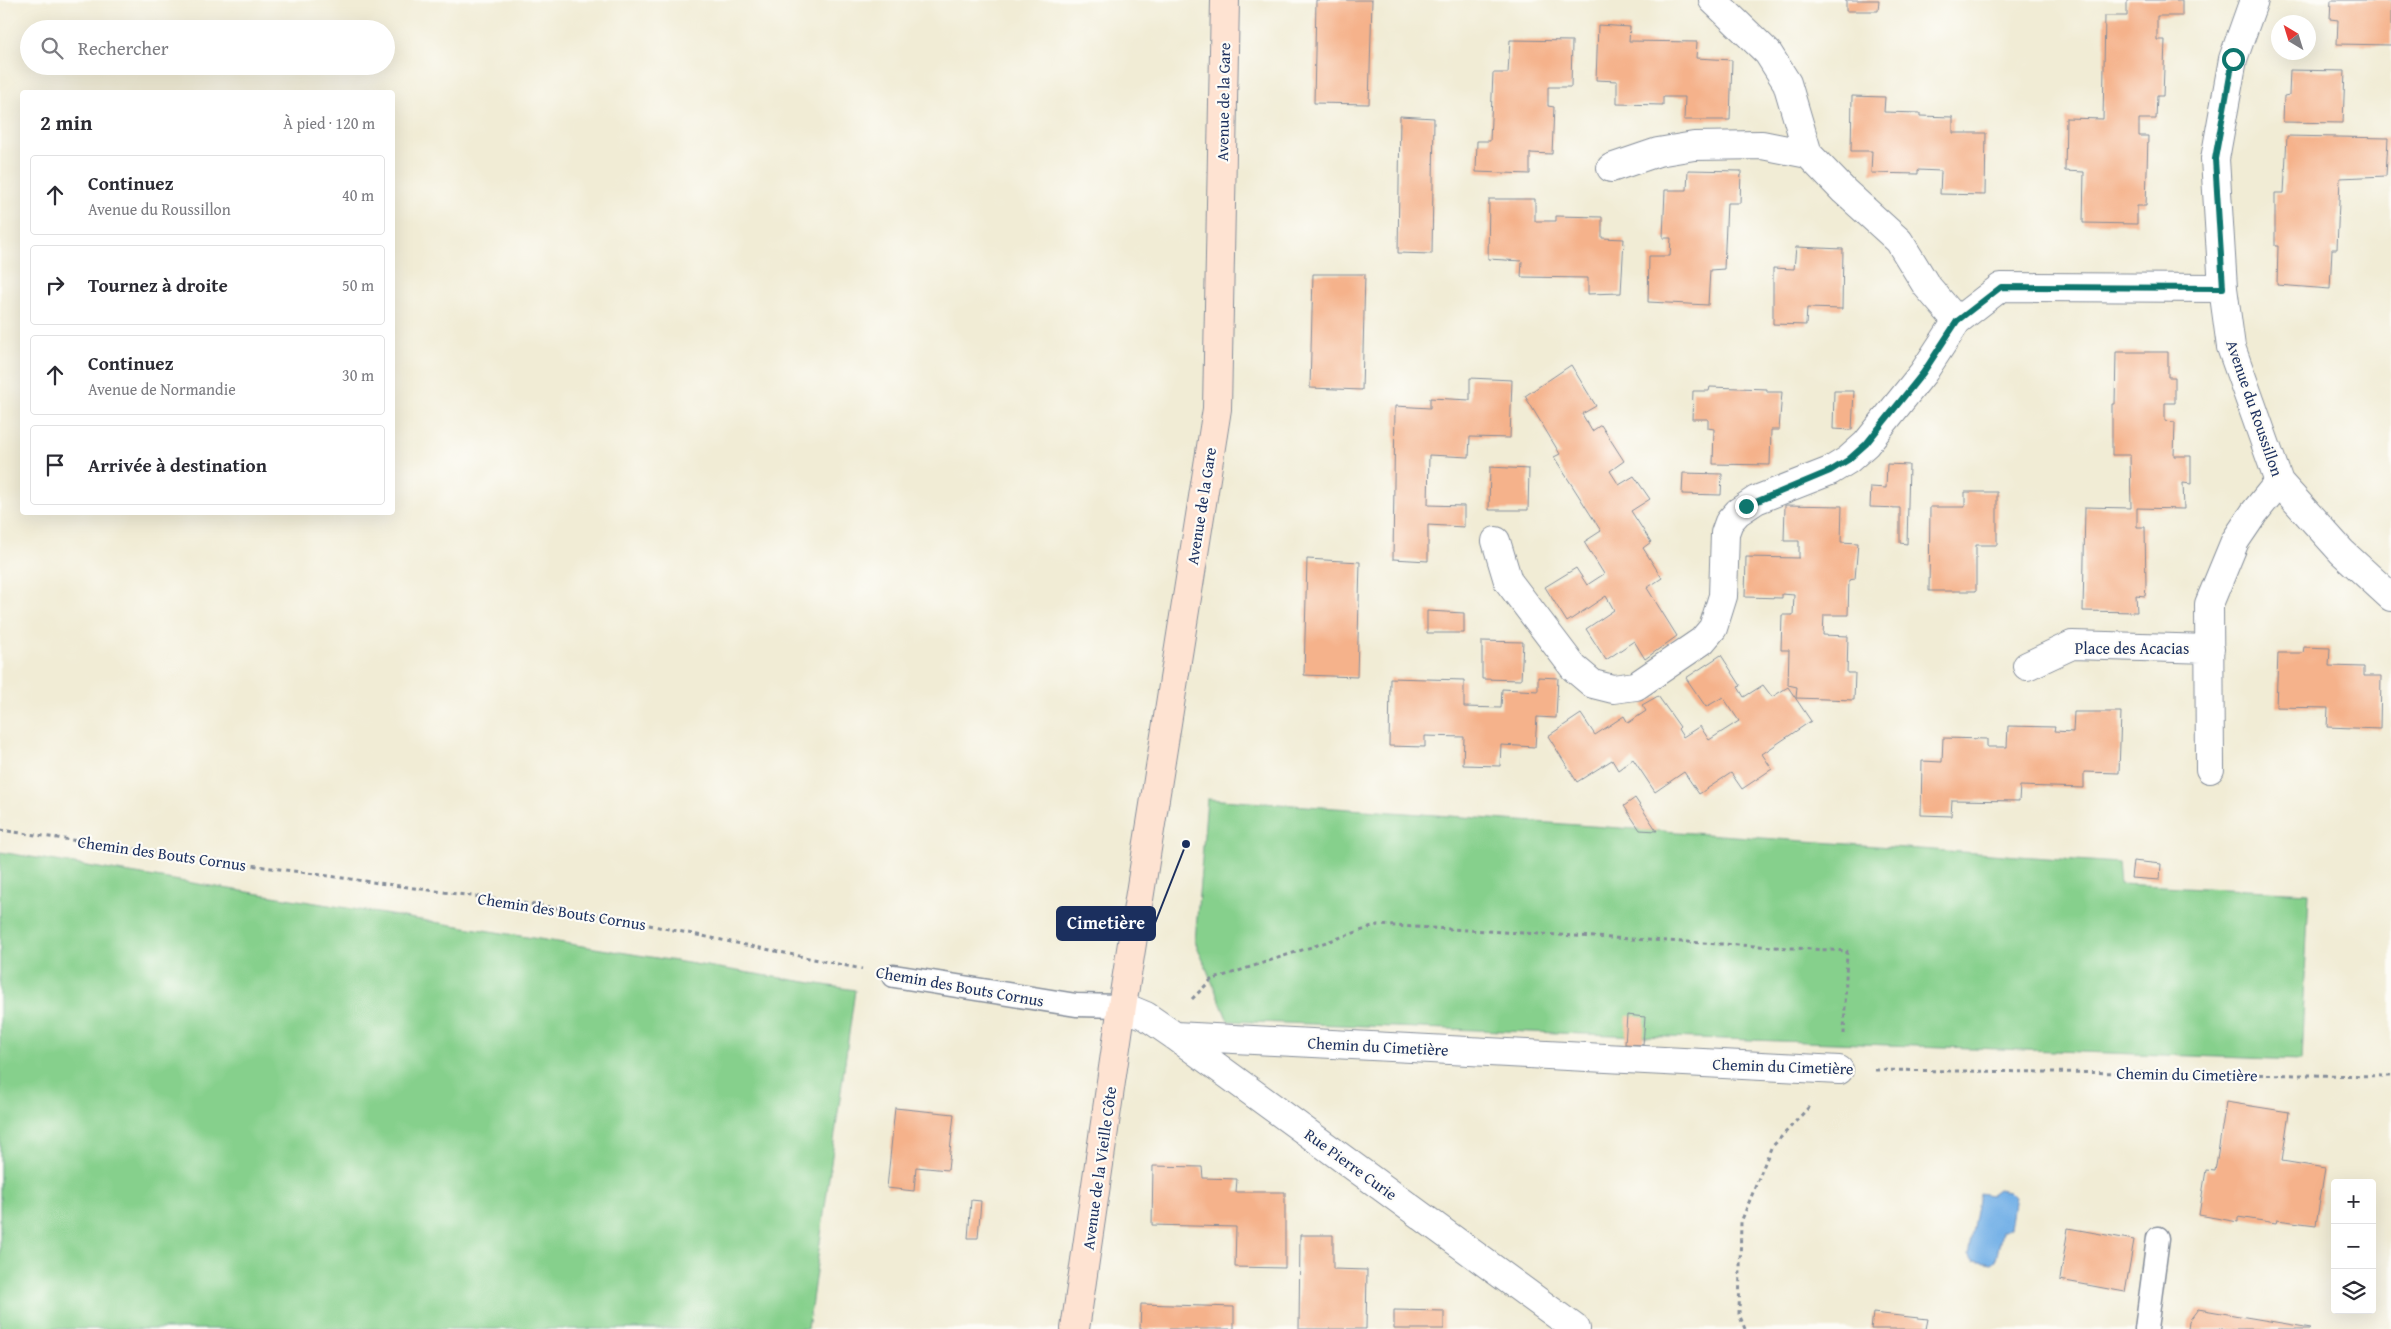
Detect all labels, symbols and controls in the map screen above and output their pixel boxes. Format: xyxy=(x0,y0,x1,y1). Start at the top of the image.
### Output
north arrow xyxy=(2271,15,2316,60)
search box xyxy=(20,20,395,75)
icon: search xyxy=(38,34,66,62)
text: Rechercher xyxy=(78,34,169,62)
street label: Avenue de la Gare xyxy=(1210,42,1236,162)
route start xyxy=(2222,48,2245,71)
text: 2 min xyxy=(40,107,92,138)
text: À pied · 120 m xyxy=(283,111,375,135)
text: Continuez xyxy=(88,169,174,197)
icon: ahead xyxy=(41,181,69,209)
text: 40 m xyxy=(342,183,374,207)
text: Avenue du Roussillon xyxy=(88,197,231,221)
icon: right xyxy=(41,271,69,299)
text: Tournez à droite xyxy=(88,271,228,299)
text: 50 m xyxy=(342,273,374,297)
street label: Avenue du Roussillon xyxy=(2220,337,2290,479)
text: Continuez xyxy=(88,349,174,377)
icon: ahead xyxy=(41,361,69,389)
text: 30 m xyxy=(342,363,374,387)
text: Avenue de Normandie xyxy=(88,377,236,401)
street label: Avenue de la Gare xyxy=(1180,446,1222,566)
icon: arrive xyxy=(41,451,69,479)
text: Arrivée à destination xyxy=(88,451,267,479)
route end xyxy=(1735,495,1758,518)
street label: Place des Acacias xyxy=(2075,636,2189,660)
street label: Chemin des Bouts Cornus xyxy=(76,829,248,877)
street label: Chemin des Bouts Cornus xyxy=(476,886,648,936)
callout: Cimetière xyxy=(1057,907,1155,940)
text: Cimetière xyxy=(1067,909,1145,936)
street label: Chemin des Bouts Cornus xyxy=(874,959,1046,1013)
street label: Chemin du Cimetière xyxy=(1307,1030,1449,1062)
street label: Chemin du Cimetière xyxy=(1712,1052,1854,1080)
street label: Chemin du Cimetière xyxy=(2116,1061,2258,1087)
street label: Avenue de la Vieille Côte xyxy=(1076,1085,1122,1251)
street label: Rue Pierre Curie xyxy=(1300,1122,1402,1206)
map controls xyxy=(2331,1179,2376,1314)
button: + xyxy=(2331,1179,2376,1224)
button: − xyxy=(2331,1224,2376,1269)
button: layers xyxy=(2331,1269,2376,1314)

